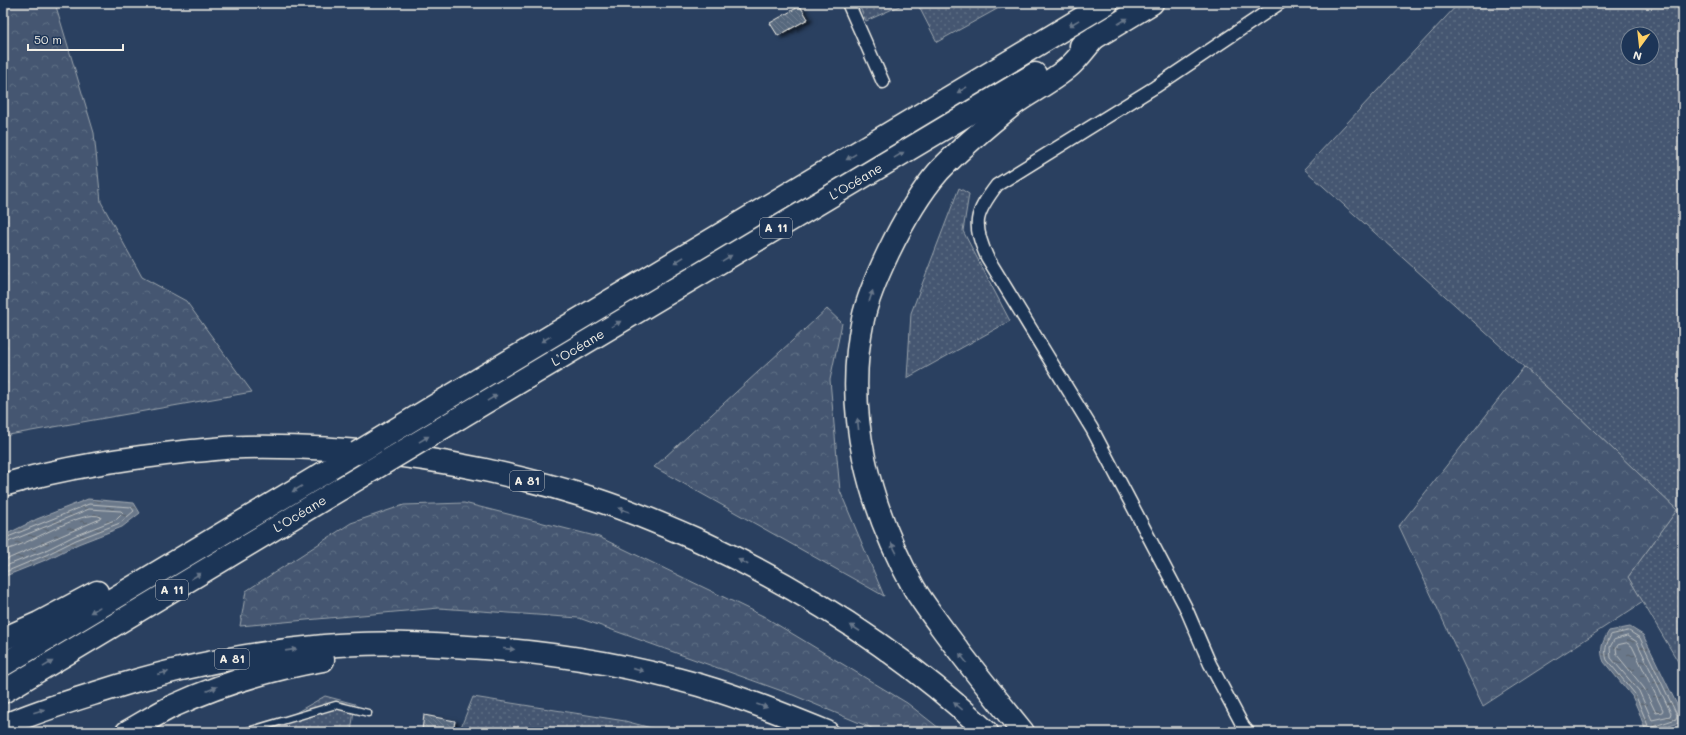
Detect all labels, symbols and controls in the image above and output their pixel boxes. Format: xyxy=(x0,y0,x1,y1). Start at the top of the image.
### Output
one-way arrow xyxy=(1117,17,1129,24)
one-way arrow xyxy=(1069,19,1079,27)
scale bar xyxy=(28,26,123,52)
north arrow xyxy=(1620,26,1660,66)
text: 50 m xyxy=(34,31,62,47)
text: N xyxy=(1631,48,1643,64)
one-way arrow xyxy=(957,86,967,94)
one-way arrow xyxy=(894,151,904,159)
one-way arrow xyxy=(845,153,857,160)
street label: L’Océane xyxy=(826,158,885,203)
road number: A 11 xyxy=(760,218,792,238)
one-way arrow xyxy=(721,254,733,261)
one-way arrow xyxy=(673,256,685,263)
one-way arrow xyxy=(868,289,874,301)
one-way arrow xyxy=(610,321,622,328)
street label: L’Océane xyxy=(548,324,607,369)
one-way arrow xyxy=(540,336,552,343)
one-way arrow xyxy=(486,395,498,402)
one-way arrow xyxy=(855,418,862,430)
one-way arrow xyxy=(418,436,430,443)
road number: A 81 xyxy=(510,471,544,491)
one-way arrow xyxy=(291,486,303,493)
street label: L’Océane xyxy=(270,491,329,536)
one-way arrow xyxy=(618,506,630,512)
one-way arrow xyxy=(891,543,897,554)
one-way arrow xyxy=(737,559,749,565)
one-way arrow xyxy=(190,572,202,579)
road number: A 11 xyxy=(156,580,188,600)
one-way arrow xyxy=(89,606,101,613)
one-way arrow xyxy=(850,624,860,632)
one-way arrow xyxy=(503,646,515,653)
one-way arrow xyxy=(285,647,297,653)
road number: A 81 xyxy=(215,649,249,669)
one-way arrow xyxy=(959,652,968,663)
one-way arrow xyxy=(42,661,54,668)
one-way arrow xyxy=(632,667,644,673)
one-way arrow xyxy=(157,670,169,676)
one-way arrow xyxy=(207,686,219,692)
one-way arrow xyxy=(953,702,964,710)
one-way arrow xyxy=(757,704,769,710)
one-way arrow xyxy=(33,708,45,714)

